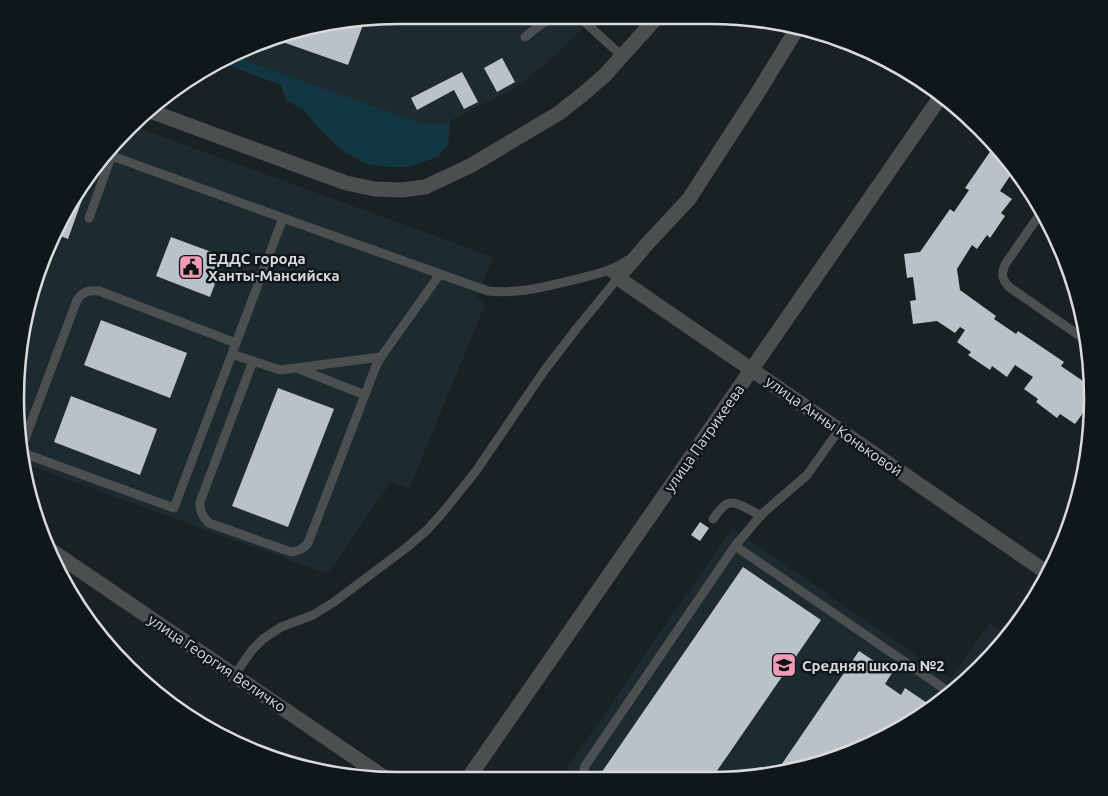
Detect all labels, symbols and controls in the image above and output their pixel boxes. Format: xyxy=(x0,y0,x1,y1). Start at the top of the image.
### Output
place label: ЕДДС города Ханты-Мансийска xyxy=(208,250,340,284)
public building icon: ЕДДС города Ханты-Мансийска xyxy=(178,254,204,280)
street label: улица Анны Коньковой xyxy=(762,372,906,480)
street label: улица Патрикеева xyxy=(661,381,747,495)
street label: улица Георгия Величко xyxy=(145,611,289,715)
school or university icon: Средняя школа №2 xyxy=(771,652,797,678)
place label: Средняя школа №2 xyxy=(802,657,945,674)

